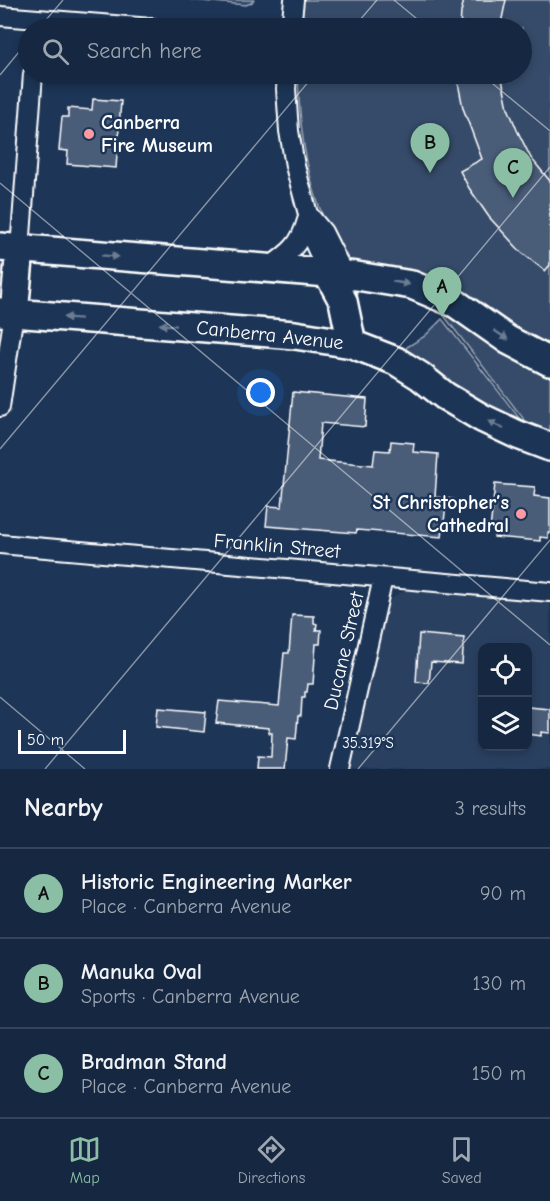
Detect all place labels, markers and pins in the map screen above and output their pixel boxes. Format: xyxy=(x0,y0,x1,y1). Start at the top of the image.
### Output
place label: Canberra Fire Museum xyxy=(101,111,213,157)
pin: B xyxy=(410,124,450,173)
marker: Canberra Fire Museum xyxy=(82,127,96,141)
pin: C xyxy=(494,148,532,198)
pin: A xyxy=(422,268,462,317)
place label: St Christopher’s Cathedral xyxy=(373,491,509,537)
marker: St Christopher’s Cathedral xyxy=(514,507,528,521)

